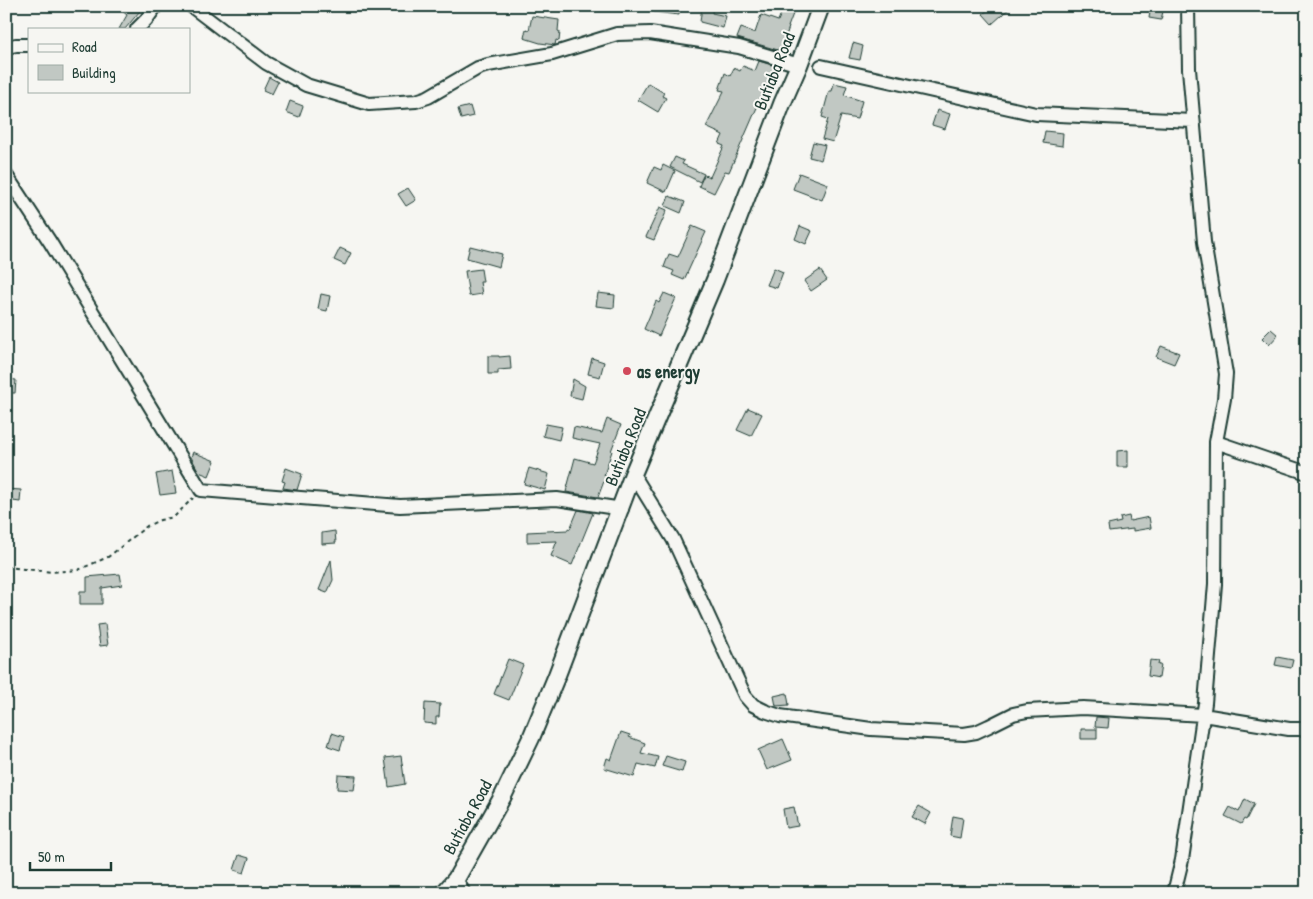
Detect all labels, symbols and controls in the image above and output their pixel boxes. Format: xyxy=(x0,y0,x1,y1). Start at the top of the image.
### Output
legend xyxy=(28,28,190,92)
street label: Butiaba Road xyxy=(747,28,801,114)
text: Road xyxy=(72,36,97,57)
text: Building xyxy=(72,62,116,83)
place label: as energy xyxy=(637,359,701,385)
marker: as energy xyxy=(621,365,633,377)
street label: Butiaba Road xyxy=(598,404,652,490)
street label: Butiaba Road xyxy=(436,775,498,859)
scale bar xyxy=(30,839,111,871)
text: 50 m xyxy=(38,846,65,867)

